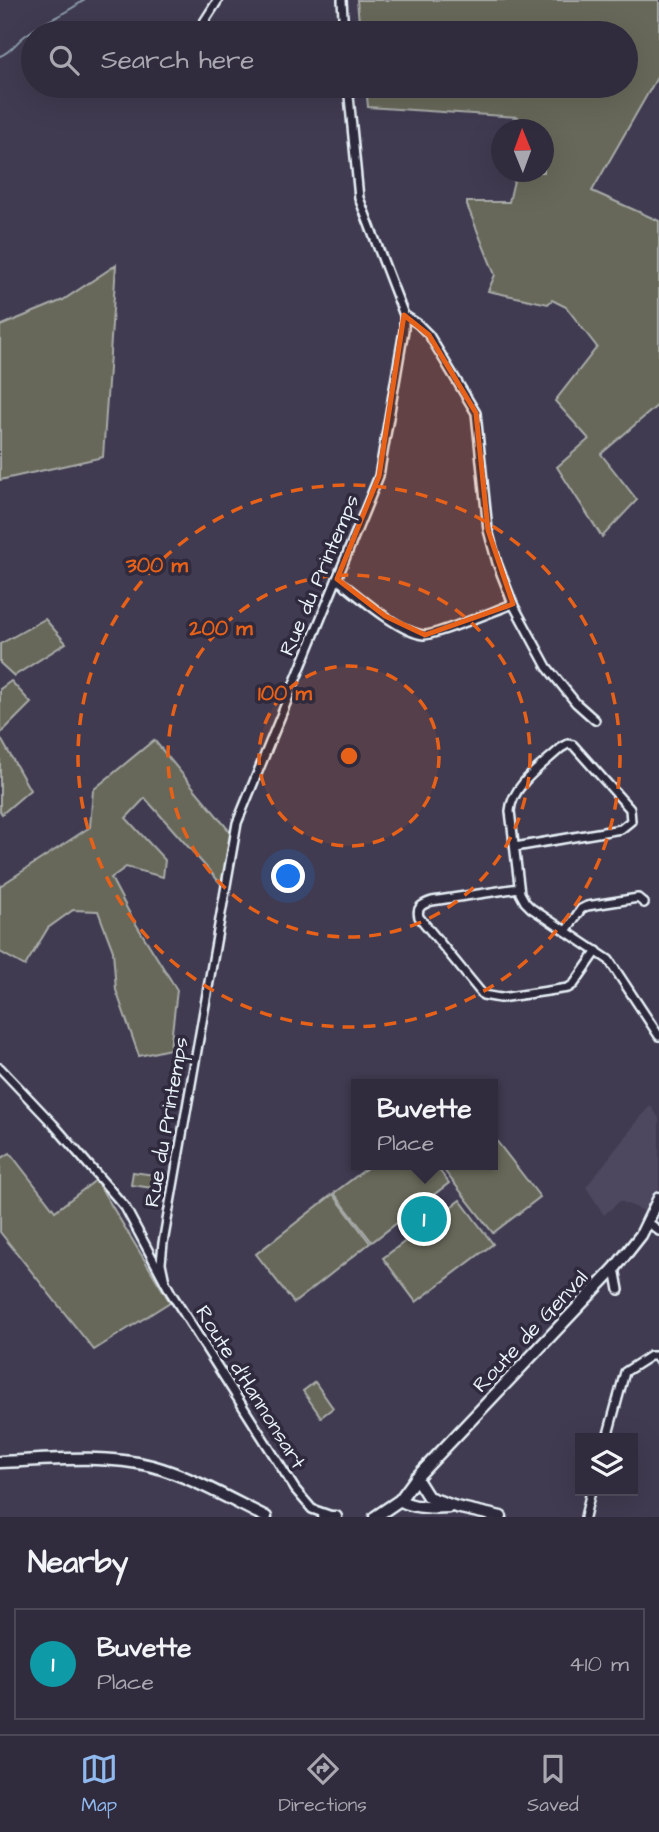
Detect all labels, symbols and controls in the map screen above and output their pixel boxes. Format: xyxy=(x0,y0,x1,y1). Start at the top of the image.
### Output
search box xyxy=(21,21,638,98)
icon: search xyxy=(45,41,83,79)
text: Search here xyxy=(101,42,254,78)
north arrow xyxy=(491,119,554,182)
street label: Rue du Printemps xyxy=(272,490,367,661)
text: 300 m xyxy=(125,551,189,580)
text: 200 m xyxy=(188,614,253,643)
text: 100 m xyxy=(258,679,313,708)
centre of rings xyxy=(337,744,361,768)
your location xyxy=(271,859,305,893)
street label: Rue du Printemps xyxy=(137,1035,197,1210)
popup xyxy=(351,1079,498,1170)
text: Buvette xyxy=(377,1091,472,1127)
text: Place xyxy=(377,1127,434,1159)
pin: 1 xyxy=(401,1193,447,1245)
street label: Route de Genval xyxy=(466,1264,595,1399)
street label: Route d'Hannonsart xyxy=(188,1300,313,1475)
map controls xyxy=(575,1433,638,1496)
button: layers xyxy=(575,1433,638,1496)
text: Nearby xyxy=(28,1542,128,1584)
text: Buvette xyxy=(97,1630,191,1666)
text: 1 xyxy=(52,1648,54,1680)
text: 410 m xyxy=(569,1648,629,1680)
text: Place xyxy=(97,1666,154,1698)
tab: Map xyxy=(80,1750,118,1819)
tab: Directions xyxy=(278,1750,367,1819)
tab: Saved xyxy=(527,1750,579,1819)

